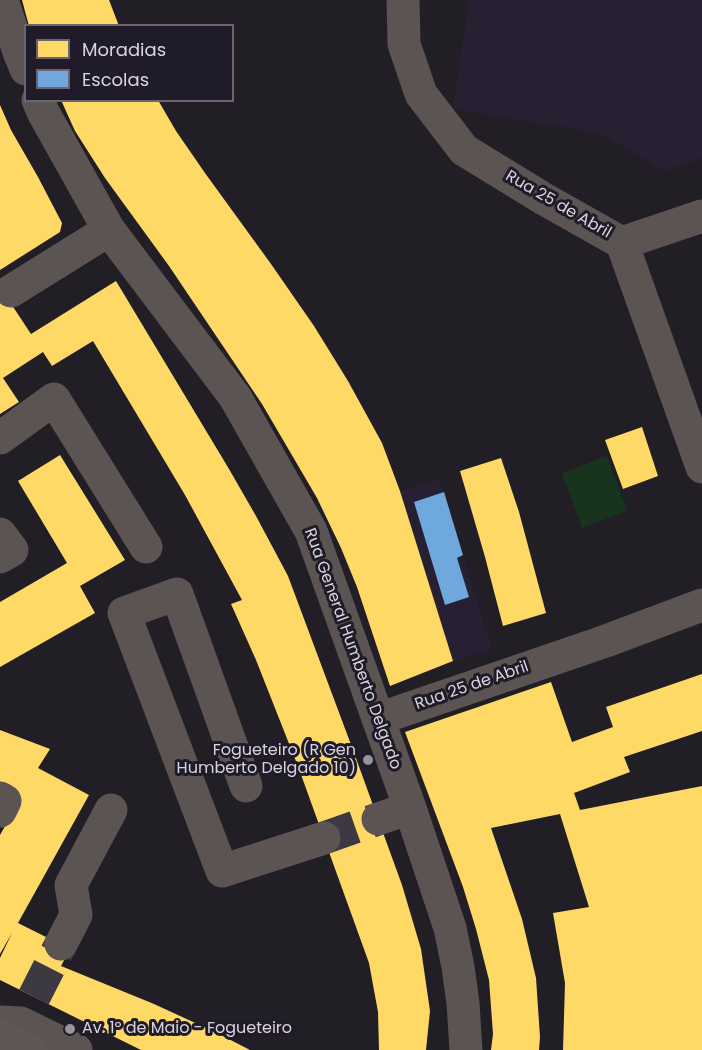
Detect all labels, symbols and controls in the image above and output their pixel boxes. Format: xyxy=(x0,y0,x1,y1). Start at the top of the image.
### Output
legend xyxy=(24,24,234,102)
text: Moradias xyxy=(82,37,166,62)
text: Escolas xyxy=(82,67,149,92)
street label: Rua 25 de Abril xyxy=(502,167,614,243)
street label: Rua General Humberto Delgado xyxy=(299,526,405,772)
street label: Rua 25 de Abril xyxy=(413,658,531,714)
place label: Fogueteiro (R Gen Humberto Delgado 10) xyxy=(177,741,356,779)
marker: Fogueteiro (R Gen Humberto Delgado 10) xyxy=(361,753,375,767)
place label: Av. 1º de Maio - Fogueteiro xyxy=(82,1019,292,1039)
marker: Av. 1º de Maio - Fogueteiro xyxy=(63,1022,77,1036)

